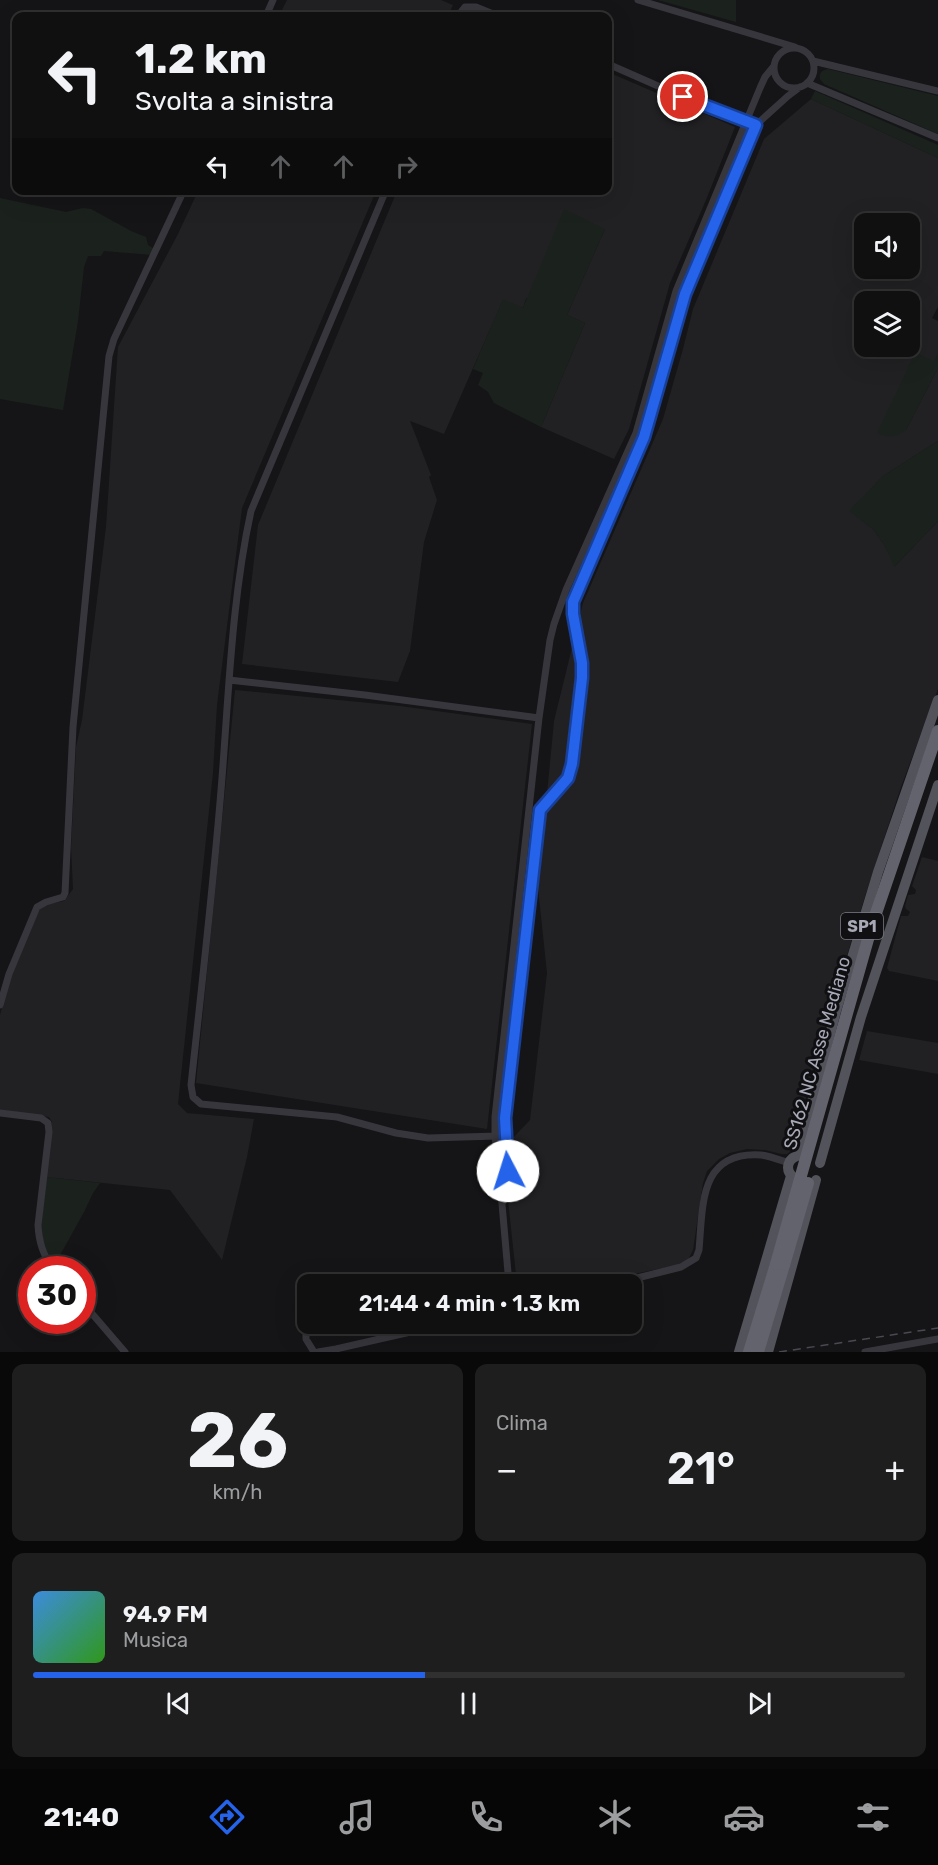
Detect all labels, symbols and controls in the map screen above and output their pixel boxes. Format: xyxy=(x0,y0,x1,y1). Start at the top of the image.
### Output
text: 1.2 km xyxy=(135,34,267,84)
icon: left xyxy=(36,36,114,114)
pin xyxy=(657,71,708,122)
icon: arrive xyxy=(666,80,699,113)
text: Svolta a sinistra xyxy=(135,85,334,117)
icon: left xyxy=(201,150,234,183)
icon: ahead xyxy=(264,150,297,183)
icon: ahead xyxy=(327,150,360,183)
icon: right xyxy=(390,150,423,183)
map controls xyxy=(854,213,920,357)
button: sound xyxy=(854,213,920,279)
button: layers xyxy=(854,291,920,357)
road number: SP1 xyxy=(841,913,883,939)
street label: SS162 NC Asse Mediano xyxy=(779,954,855,1152)
position arrow xyxy=(476,1139,540,1203)
speed limit sign: 30 xyxy=(18,1256,96,1334)
text: 21:44 · 4 min · 1.3 km xyxy=(359,1290,580,1317)
text: 26 xyxy=(187,1394,288,1487)
text: Clima xyxy=(496,1411,548,1435)
text: 21° xyxy=(667,1442,735,1495)
text: − xyxy=(496,1450,517,1489)
text: + xyxy=(884,1450,905,1489)
text: km/h xyxy=(213,1480,262,1504)
text: 94.9 FM xyxy=(123,1601,208,1628)
text: Musica xyxy=(123,1628,188,1652)
icon: previous xyxy=(162,1687,195,1720)
icon: pause xyxy=(452,1687,485,1720)
icon: next xyxy=(743,1687,776,1720)
icon: directions xyxy=(206,1796,248,1838)
icon: music xyxy=(336,1796,378,1838)
icon: phone xyxy=(465,1796,507,1838)
icon: climate xyxy=(594,1796,636,1838)
icon: car xyxy=(723,1796,765,1838)
icon: filters xyxy=(852,1796,894,1838)
text: 21:40 xyxy=(44,1801,119,1833)

